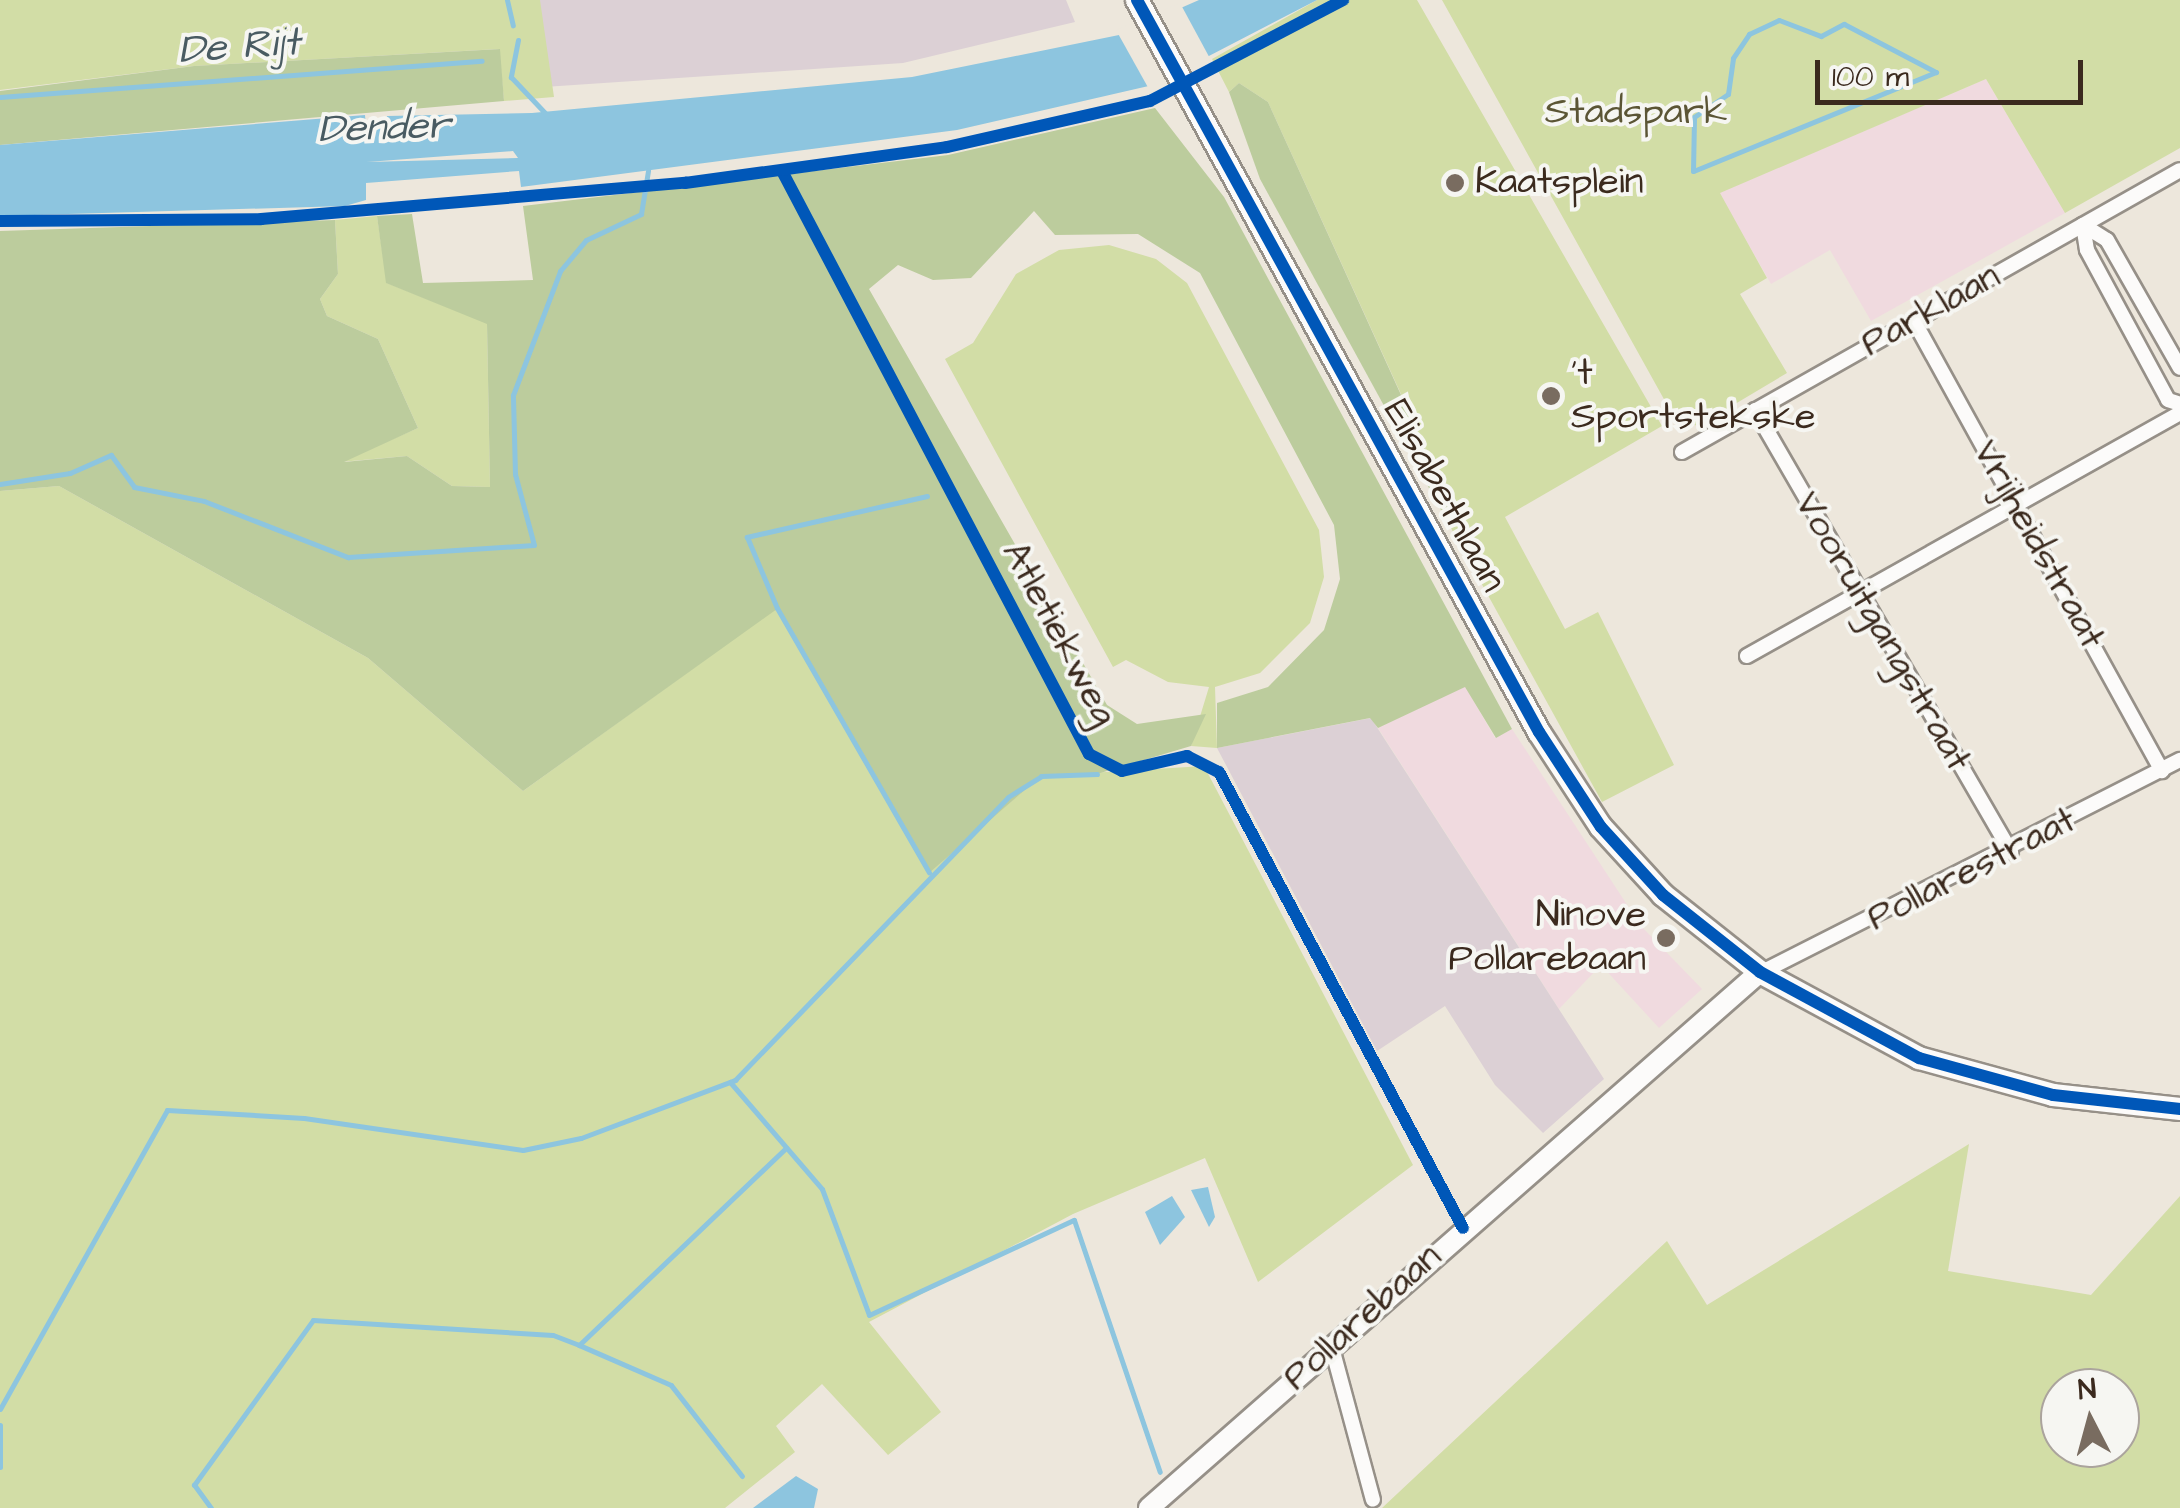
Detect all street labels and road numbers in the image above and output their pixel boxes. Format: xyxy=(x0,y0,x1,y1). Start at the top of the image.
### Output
street label: Parklaan xyxy=(1854,254,2008,368)
street label: Elisabethlaan xyxy=(1373,392,1515,600)
street label: Vrijheidstraat xyxy=(1962,433,2114,657)
street label: Vooruitgangstraat xyxy=(1784,484,1980,780)
street label: Atletiekweg xyxy=(991,534,1127,734)
street label: Pollarestraat xyxy=(1860,798,2084,942)
street label: Pollarebaan xyxy=(1274,1235,1452,1401)

